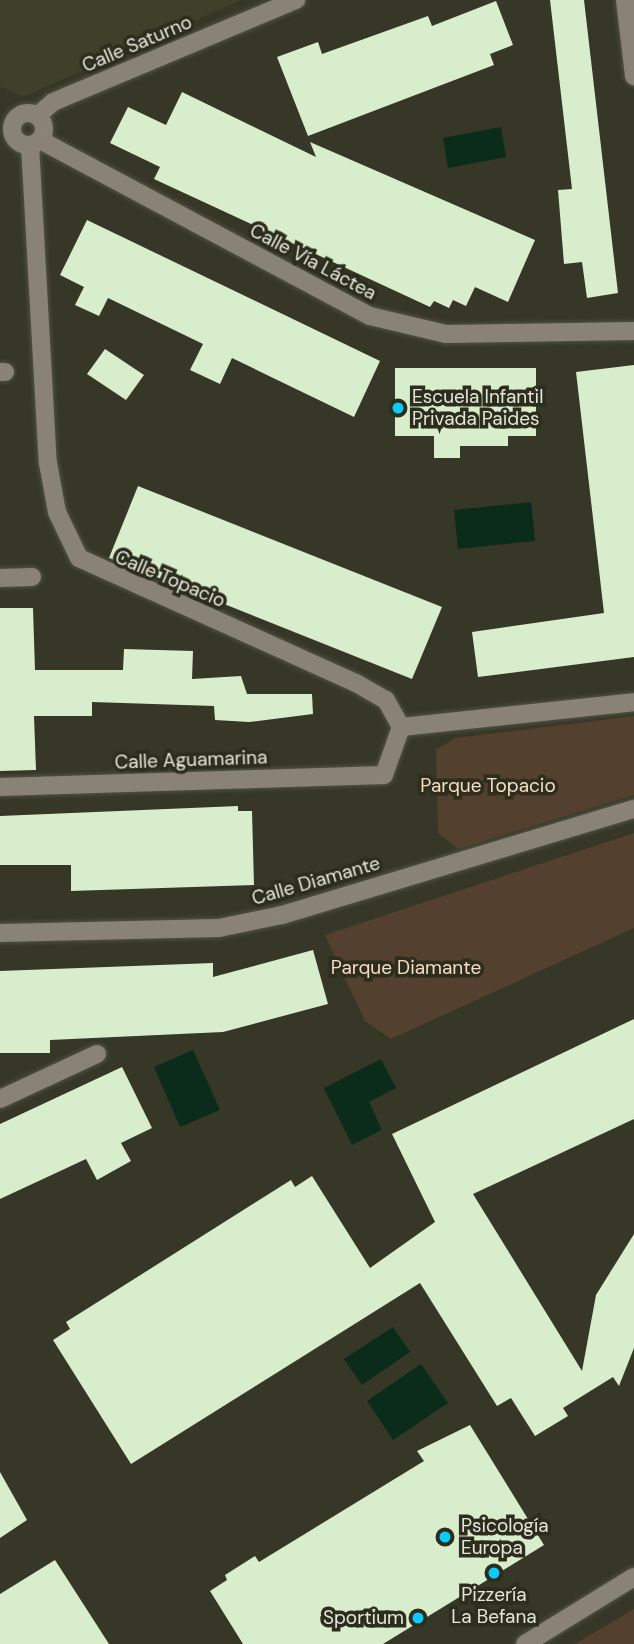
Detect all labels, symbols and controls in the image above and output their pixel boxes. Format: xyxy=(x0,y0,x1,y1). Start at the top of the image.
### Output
street label: Calle Saturno xyxy=(79,11,195,77)
street label: Calle Vía Láctea xyxy=(246,219,380,305)
place label: Escuela Infantil Privada Paides xyxy=(412,386,543,430)
marker: Escuela Infantil Privada Paides xyxy=(390,400,406,416)
street label: Calle Topacio xyxy=(112,546,228,612)
street label: Calle Aguamarina xyxy=(114,746,268,774)
park label: Parque Topacio xyxy=(420,775,556,797)
street label: Calle Diamante xyxy=(249,852,383,910)
park label: Parque Diamante xyxy=(331,957,481,979)
place label: Psicología Europa xyxy=(461,1515,549,1559)
marker: Psicología Europa xyxy=(435,1527,455,1547)
marker: Pizzería La Befana xyxy=(486,1565,502,1581)
place label: Pizzería La Befana xyxy=(451,1584,537,1628)
place label: Sportium xyxy=(323,1607,404,1629)
marker: Sportium xyxy=(410,1610,426,1626)

